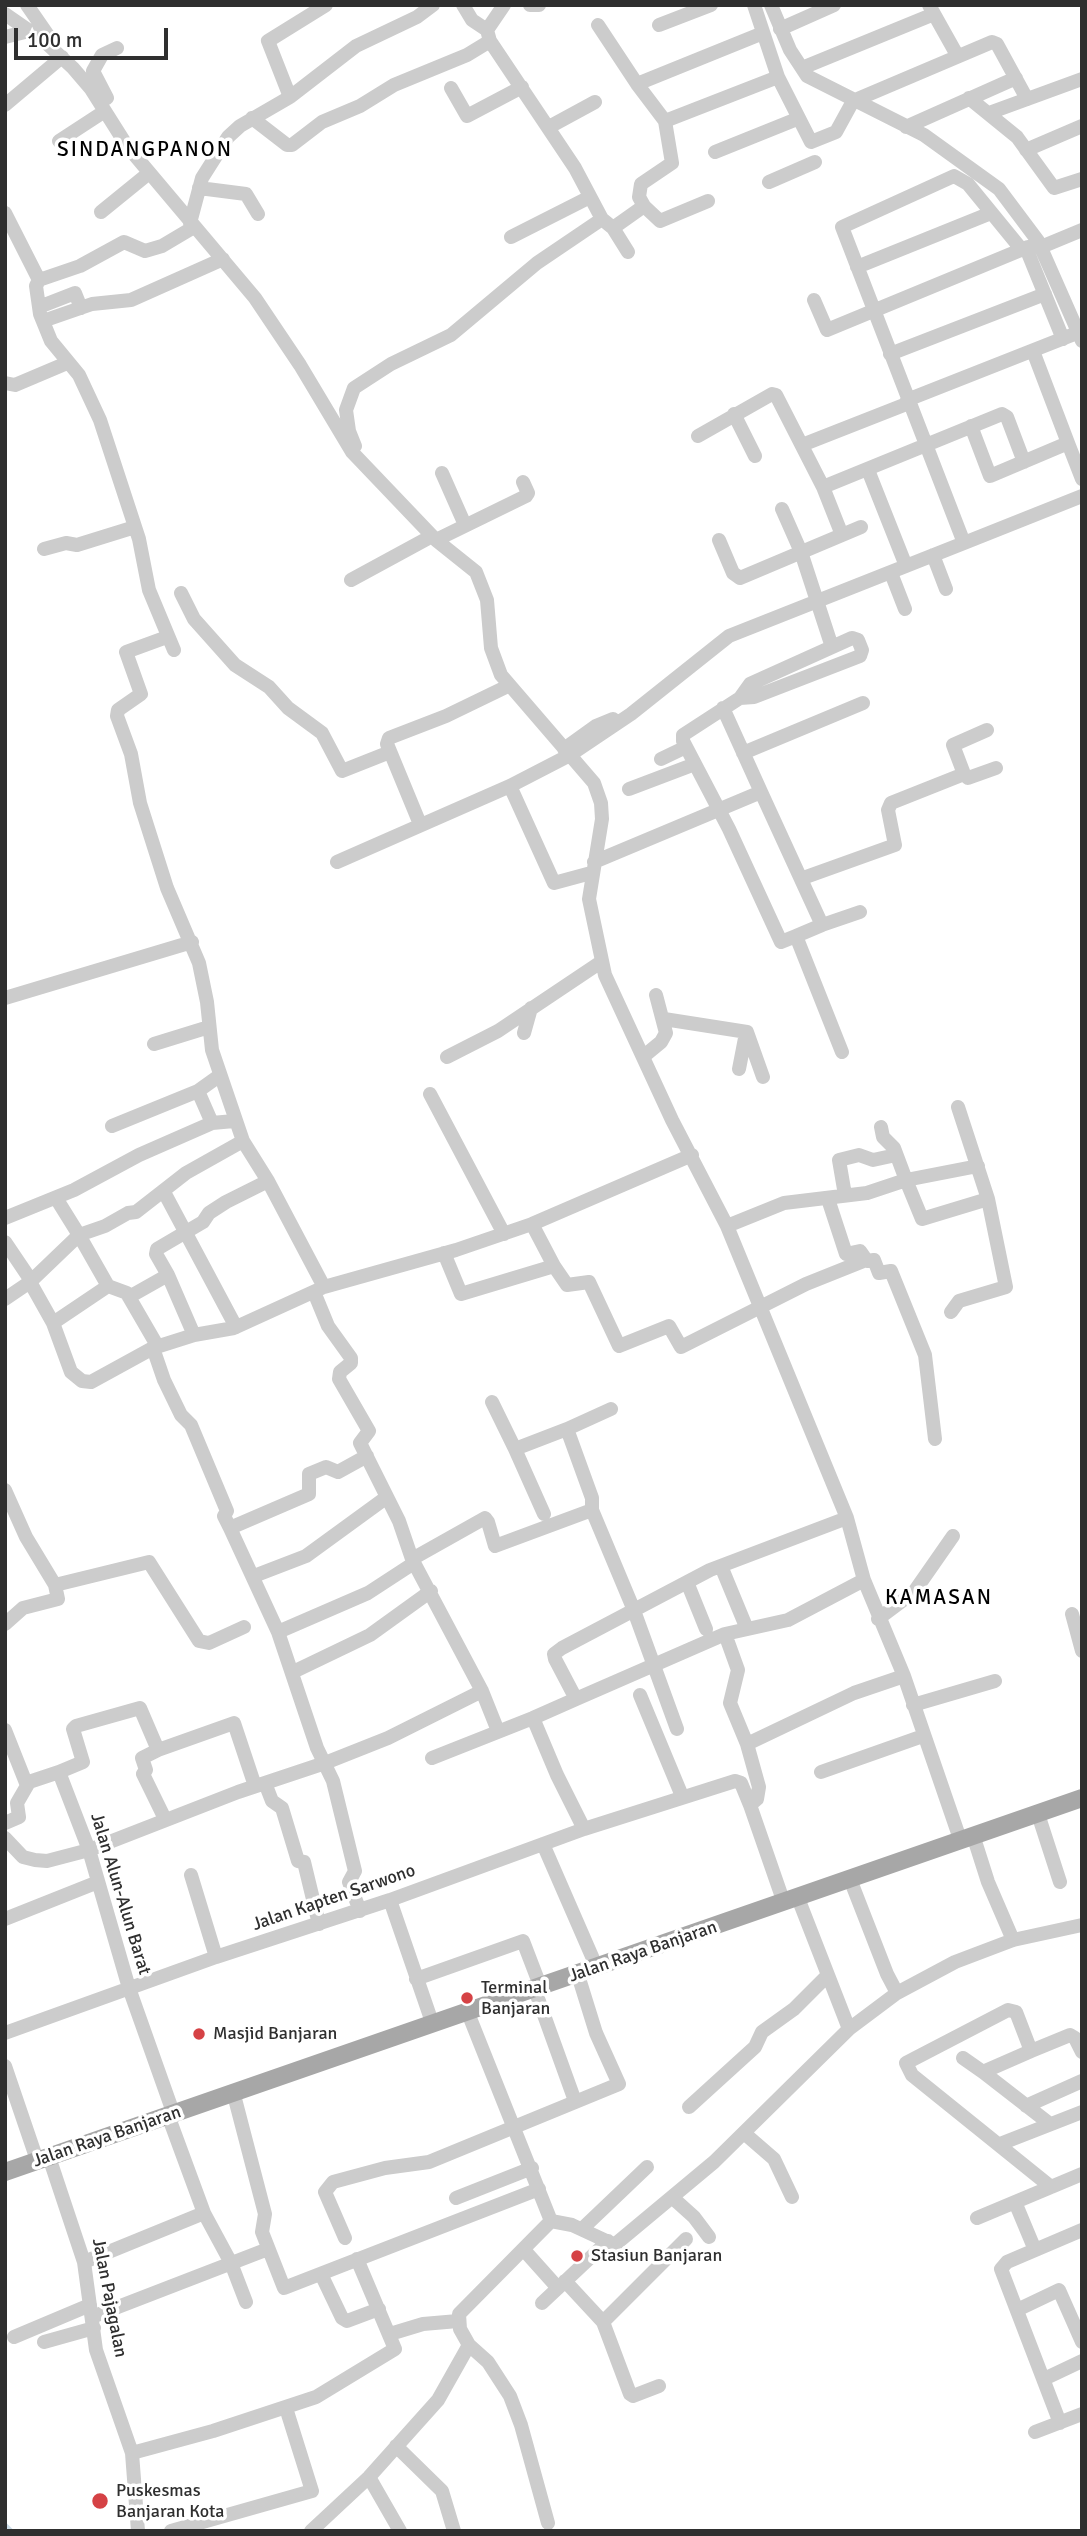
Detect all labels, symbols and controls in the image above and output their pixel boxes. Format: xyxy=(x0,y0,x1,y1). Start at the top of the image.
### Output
scale bar xyxy=(18,14,172,58)
text: 100 m xyxy=(27,27,82,53)
district label: SINDANGPANON xyxy=(59,137,231,163)
district label: KAMASAN xyxy=(886,1585,992,1611)
street label: Jalan Alun-Alun Barat xyxy=(85,1810,155,1978)
street label: Jalan Kapten Sarwono xyxy=(250,1860,418,1936)
street label: Jalan Raya Banjaran xyxy=(566,1917,720,1987)
place label: Terminal Banjaran xyxy=(481,1977,550,2020)
marker: Terminal Banjaran xyxy=(459,1990,475,2006)
place label: Masjid Banjaran xyxy=(213,2023,337,2045)
marker: Masjid Banjaran xyxy=(191,2026,207,2042)
street label: Jalan Raya Banjaran xyxy=(30,2102,184,2172)
street label: Jalan Pajagalan xyxy=(87,2237,131,2359)
place label: Stasiun Banjaran xyxy=(591,2245,722,2267)
marker: Stasiun Banjaran xyxy=(569,2248,585,2264)
place label: Puskesmas Banjaran Kota xyxy=(116,2480,224,2522)
marker: Puskesmas Banjaran Kota xyxy=(90,2491,110,2511)

